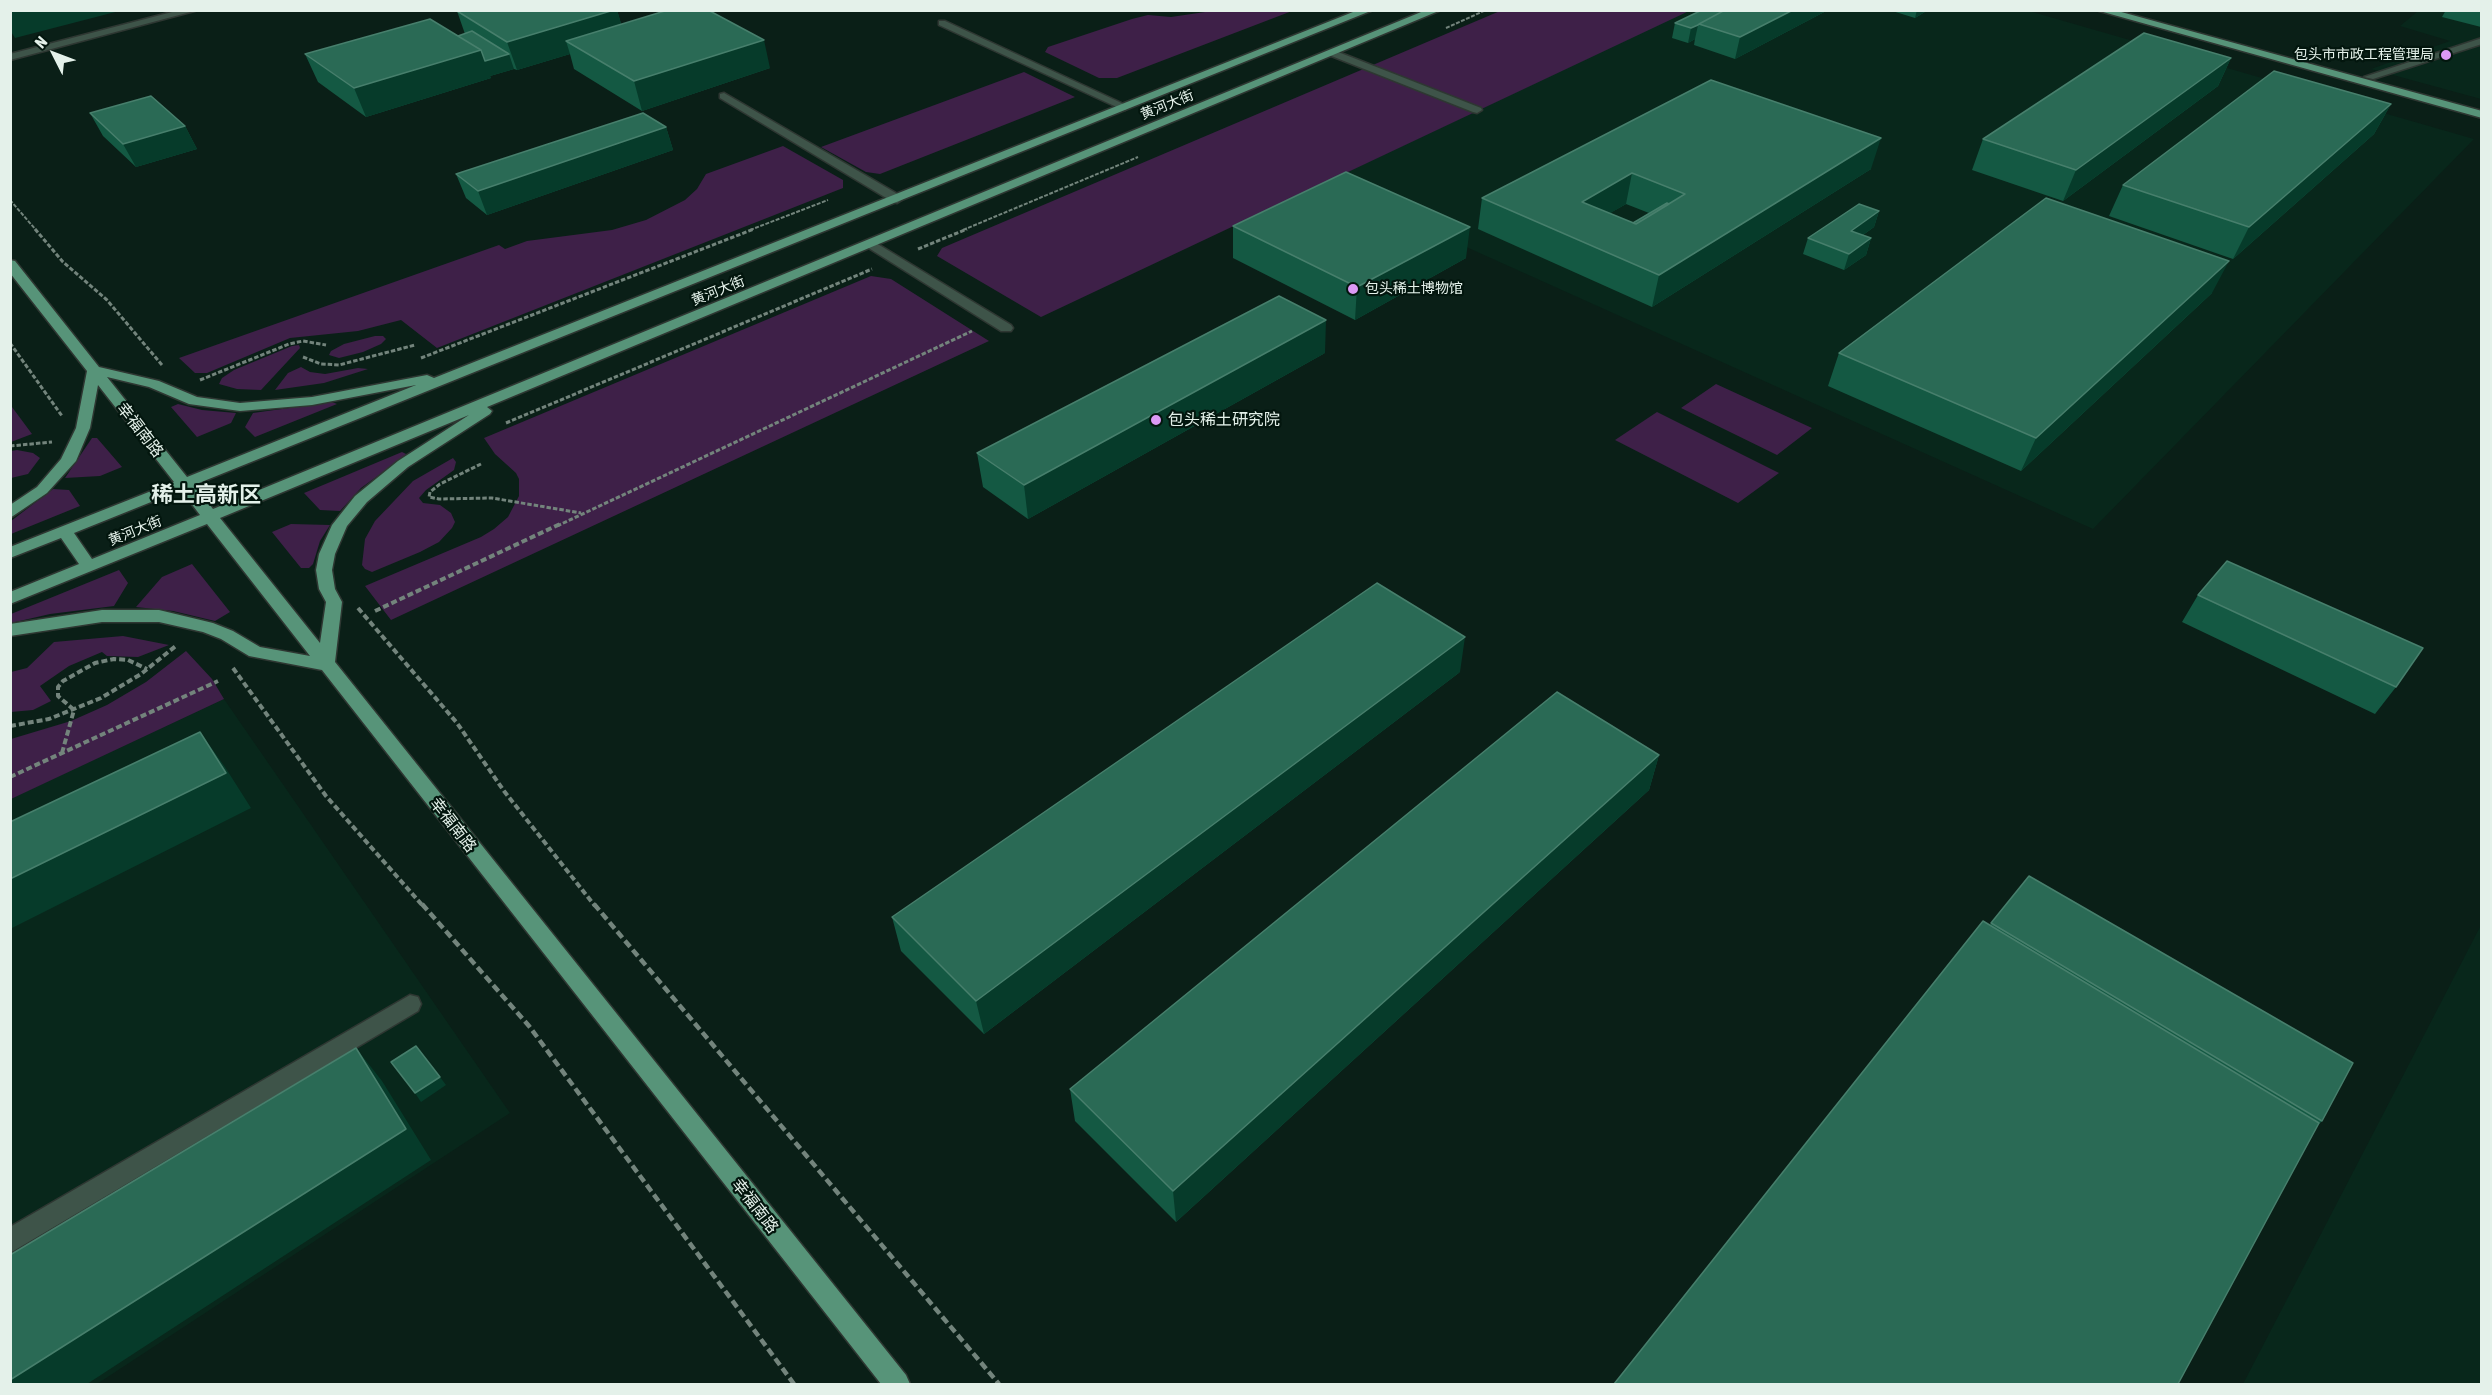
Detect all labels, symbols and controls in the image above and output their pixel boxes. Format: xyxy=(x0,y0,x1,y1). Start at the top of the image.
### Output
north arrow xyxy=(24,24,84,84)
text: N xyxy=(31,32,50,51)
place label: 包头市市政工程管理局 xyxy=(2294,47,2434,63)
marker: 包头市市政工程管理局 xyxy=(2439,48,2453,62)
street label: 黄河大街 xyxy=(1138,87,1196,123)
street label: 黄河大街 xyxy=(689,273,747,309)
place label: 包头稀土博物馆 xyxy=(1365,281,1463,297)
marker: 包头稀土博物馆 xyxy=(1346,282,1360,296)
street label: 幸福南路 xyxy=(113,399,167,461)
place label: 包头稀土研究院 xyxy=(1168,410,1280,430)
marker: 包头稀土研究院 xyxy=(1149,413,1163,427)
district label: 稀土高新区 xyxy=(151,482,261,508)
street label: 黄河大街 xyxy=(106,513,164,549)
street label: 幸福南路 xyxy=(426,794,480,856)
street label: 幸福南路 xyxy=(728,1175,782,1237)

